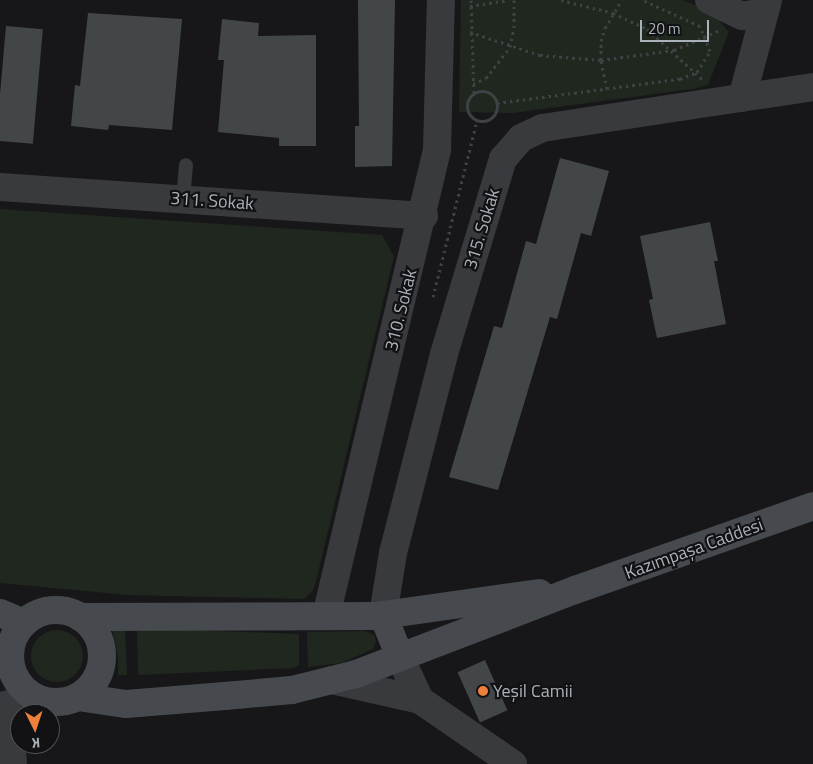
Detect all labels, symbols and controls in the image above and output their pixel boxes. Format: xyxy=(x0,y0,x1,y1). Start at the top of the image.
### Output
scale bar xyxy=(643,10,712,42)
text: 20 m xyxy=(648,17,681,40)
street label: 315. Sokak xyxy=(459,186,505,272)
street label: 311. Sokak xyxy=(170,187,254,215)
street label: 310. Sokak xyxy=(380,267,422,353)
street label: Kazımpaşa Caddesi xyxy=(622,514,766,584)
place label: Yeşil Camii xyxy=(493,680,573,702)
marker: Yeşil Camii xyxy=(477,685,489,697)
north arrow xyxy=(10,704,60,754)
text: K xyxy=(31,733,41,754)

